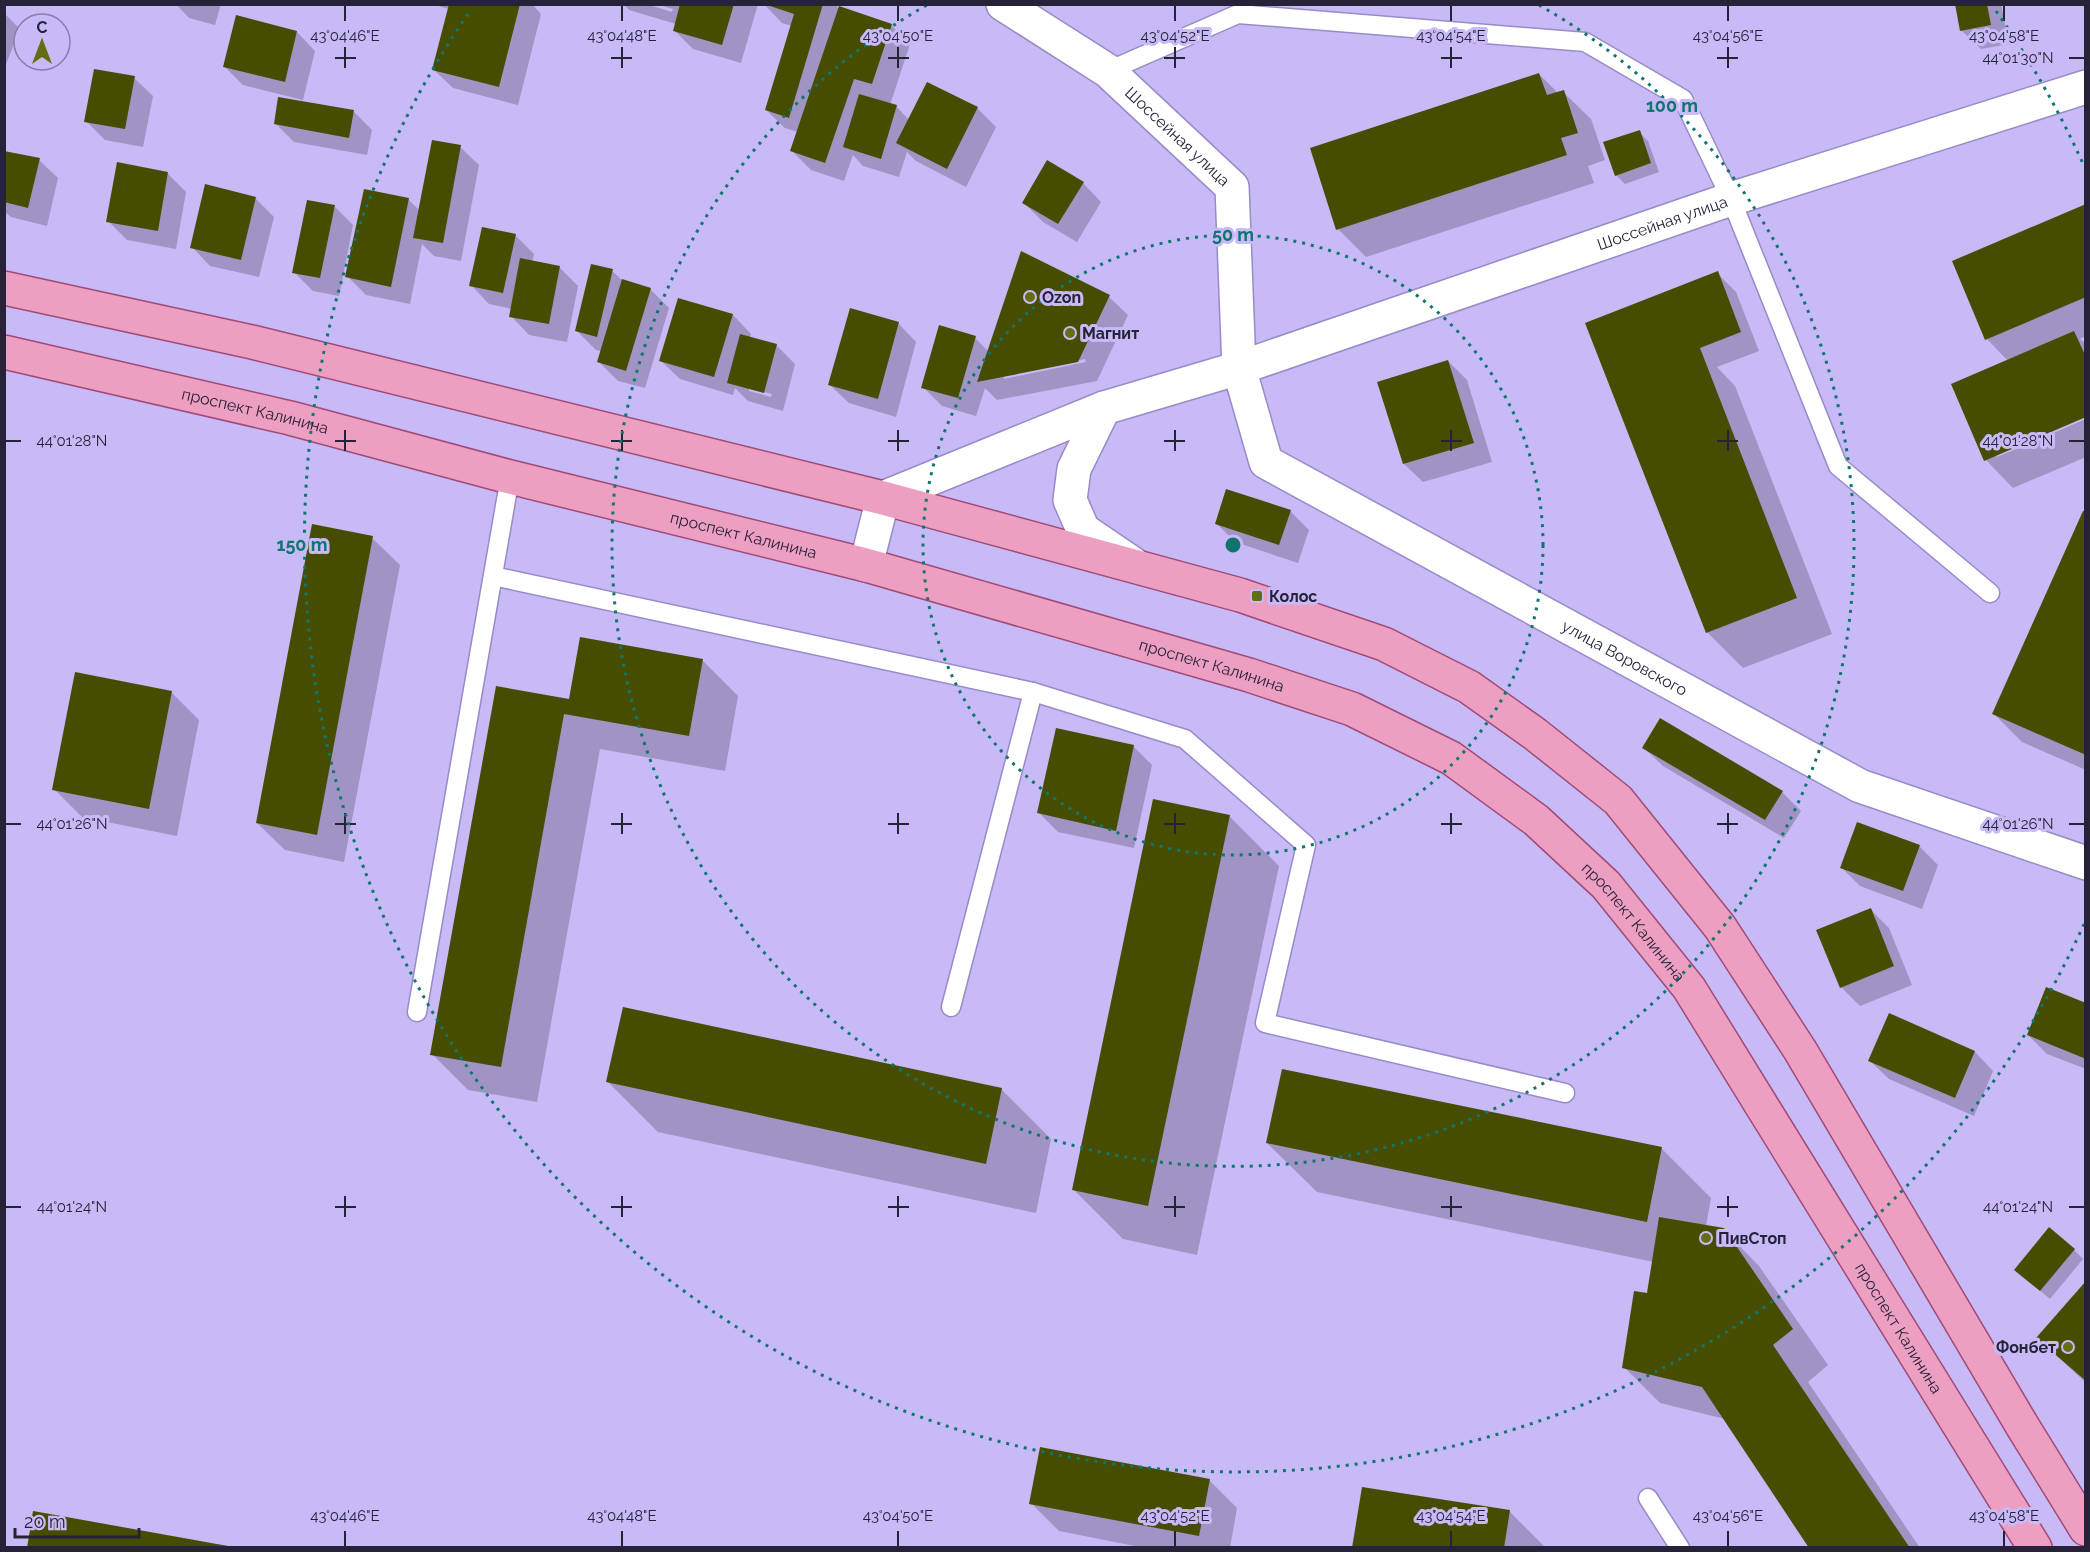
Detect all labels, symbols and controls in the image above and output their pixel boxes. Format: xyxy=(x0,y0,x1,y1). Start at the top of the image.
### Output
north arrow xyxy=(12,12,72,72)
text: С xyxy=(37,18,48,37)
text: 43°04'46"E xyxy=(310,27,380,45)
text: 43°04'48"E xyxy=(587,27,657,45)
text: 43°04'50"E xyxy=(863,27,933,45)
text: 43°04'52"E xyxy=(1140,27,1210,45)
text: 43°04'54"E xyxy=(1416,27,1486,45)
text: 43°04'56"E xyxy=(1693,27,1763,45)
text: 43°04'58"E xyxy=(1969,27,2039,45)
text: 44°01'30"N xyxy=(1982,49,2054,67)
street label: Шоссейная улица xyxy=(1121,83,1234,190)
text: 100 m xyxy=(1646,95,1698,116)
street label: Шоссейная улица xyxy=(1595,191,1730,254)
text: 50 m xyxy=(1212,224,1254,245)
place label: Ozon xyxy=(1042,288,1081,307)
marker: Ozon xyxy=(1023,290,1037,304)
place label: Магнит xyxy=(1082,324,1139,343)
marker: Магнит xyxy=(1063,326,1077,340)
street label: проспект Калинина xyxy=(180,384,331,437)
text: 44°01'28"N xyxy=(37,432,107,450)
text: 44°01'28"N xyxy=(1983,432,2053,450)
street label: проспект Калинина xyxy=(668,508,819,562)
text: 150 m xyxy=(277,534,328,555)
centre of rings xyxy=(1223,535,1243,555)
place label: Колос xyxy=(1269,587,1317,606)
marker: Колос xyxy=(1250,589,1264,603)
street label: улица Воровского xyxy=(1559,616,1691,700)
street label: проспект Калинина xyxy=(1137,635,1287,696)
text: 44°01'26"N xyxy=(37,815,107,833)
text: 44°01'26"N xyxy=(1983,815,2053,833)
street label: проспект Калинина xyxy=(1578,858,1689,985)
text: 44°01'24"N xyxy=(37,1198,107,1216)
text: 44°01'24"N xyxy=(1983,1198,2053,1216)
place label: ПивСтоп xyxy=(1718,1229,1787,1248)
marker: ПивСтоп xyxy=(1699,1231,1713,1245)
street label: проспект Калинина xyxy=(1851,1259,1947,1397)
place label: Фонбет xyxy=(1996,1338,2056,1357)
marker: Фонбет xyxy=(2061,1340,2075,1354)
scale bar xyxy=(15,1501,140,1539)
text: 43°04'46"E xyxy=(310,1507,380,1525)
text: 43°04'48"E xyxy=(587,1507,657,1525)
text: 43°04'50"E xyxy=(863,1507,933,1525)
text: 43°04'52"E xyxy=(1140,1507,1210,1525)
text: 43°04'54"E xyxy=(1416,1507,1486,1525)
text: 43°04'56"E xyxy=(1693,1507,1763,1525)
text: 43°04'58"E xyxy=(1969,1507,2039,1525)
text: 20 m xyxy=(24,1511,66,1532)

